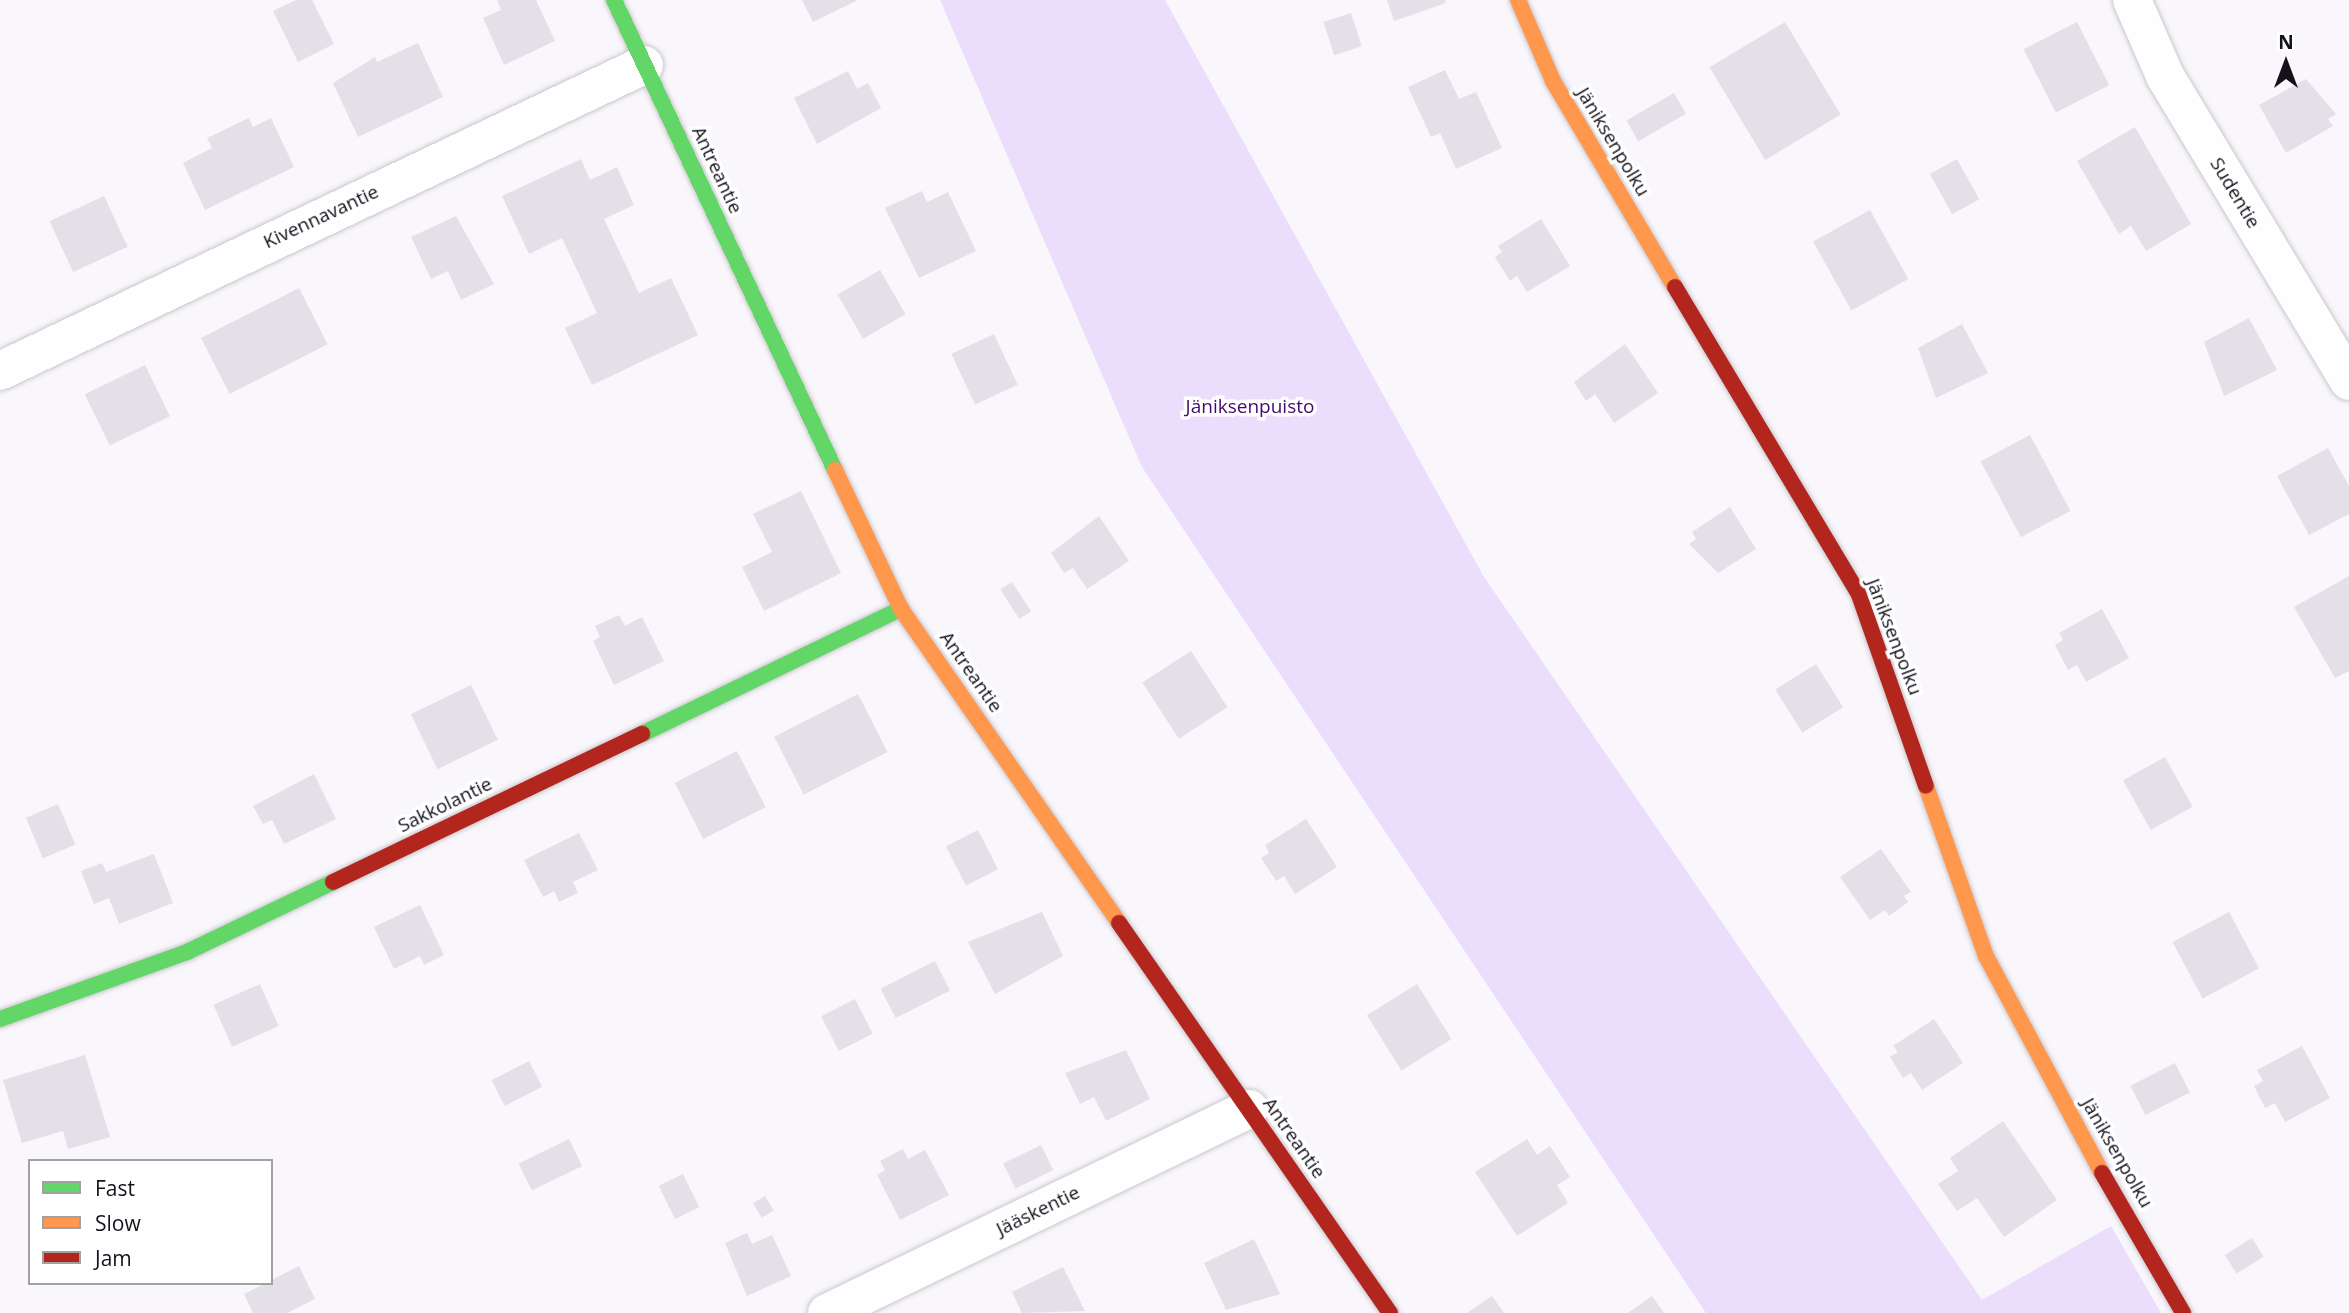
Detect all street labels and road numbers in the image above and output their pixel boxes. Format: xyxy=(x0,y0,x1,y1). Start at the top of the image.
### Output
street label: Jäniksenpolku xyxy=(1572,83,1654,201)
street label: Antreantie xyxy=(687,123,747,217)
street label: Sudentie xyxy=(2205,154,2265,232)
street label: Kivennavantie xyxy=(260,180,382,254)
street label: Jäniksenpolku xyxy=(1861,576,1927,698)
street label: Antreantie xyxy=(935,627,1007,717)
street label: Sakkolantie xyxy=(394,772,496,838)
street label: Antreantie xyxy=(1258,1093,1330,1183)
street label: Jäniksenpolku xyxy=(2076,1094,2158,1212)
street label: Jääskentie xyxy=(993,1181,1083,1241)

